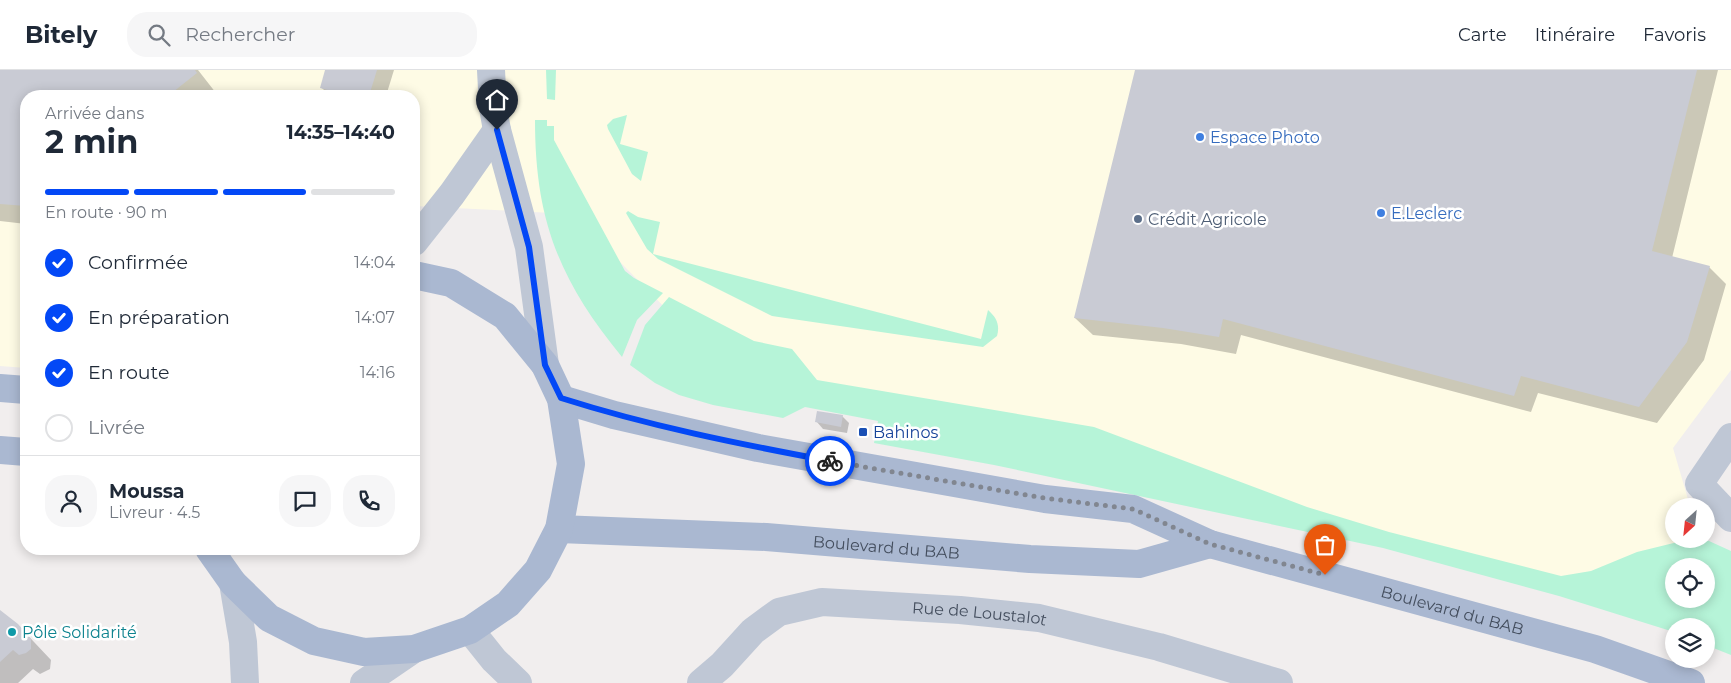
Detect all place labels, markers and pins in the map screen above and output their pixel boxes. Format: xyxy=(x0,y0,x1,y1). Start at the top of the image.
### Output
pin xyxy=(476,79,518,130)
place label: Espace Photo xyxy=(1210,128,1320,147)
marker: Espace Photo xyxy=(1194,131,1206,143)
place label: E.Leclerc xyxy=(1391,204,1462,223)
marker: E.Leclerc xyxy=(1375,207,1387,219)
place label: Crédit Agricole xyxy=(1148,210,1267,229)
marker: Crédit Agricole xyxy=(1132,213,1144,225)
place label: Bahinos xyxy=(873,423,938,442)
marker: Bahinos xyxy=(857,426,869,438)
pin xyxy=(1304,524,1346,575)
place label: Pôle Solidarité xyxy=(22,623,137,642)
marker: Pôle Solidarité xyxy=(6,626,18,638)

